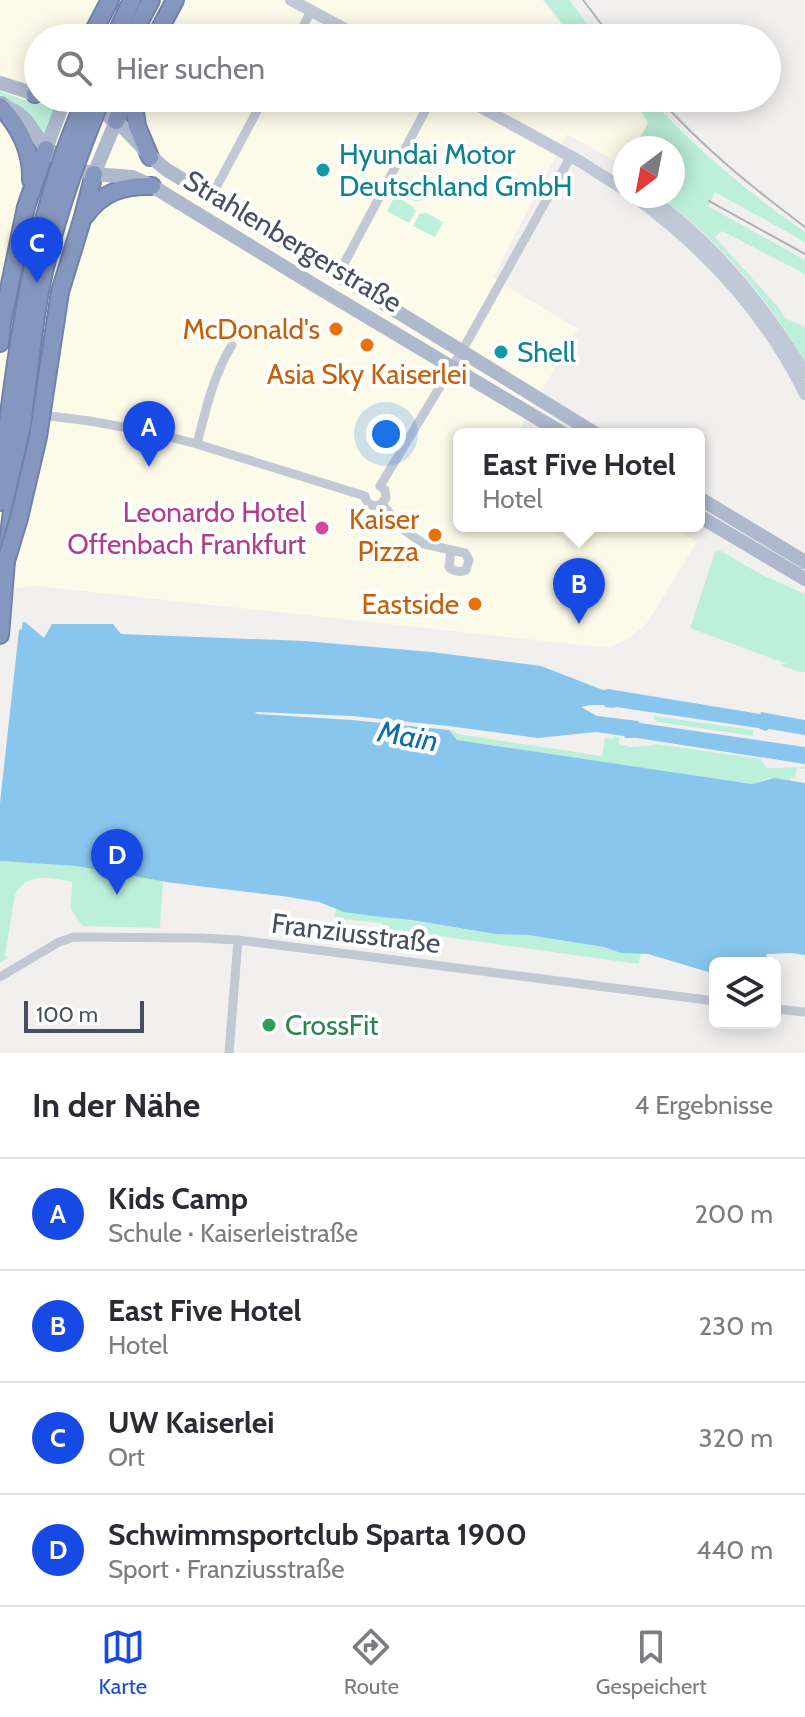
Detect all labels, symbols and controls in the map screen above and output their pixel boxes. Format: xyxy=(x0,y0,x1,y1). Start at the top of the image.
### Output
search box xyxy=(24,24,781,112)
icon: search xyxy=(52,46,96,90)
text: Hier suchen xyxy=(116,50,265,87)
north arrow xyxy=(613,136,685,208)
place label: Hyundai Motor Deutschland GmbH xyxy=(339,137,573,203)
marker: Hyundai Motor Deutschland GmbH xyxy=(314,161,332,179)
street label: Strahlenbergerstraße xyxy=(178,162,408,320)
pin: C xyxy=(11,217,63,283)
place label: McDonald's xyxy=(182,312,320,346)
marker: McDonald's xyxy=(327,320,345,338)
place label: Shell xyxy=(517,335,576,369)
marker: Asia Sky Kaiserlei xyxy=(358,336,376,354)
marker: Shell xyxy=(492,343,510,361)
place label: Asia Sky Kaiserlei xyxy=(267,357,467,391)
pin: A xyxy=(123,401,175,467)
your location xyxy=(366,414,406,454)
popup xyxy=(453,428,705,532)
text: East Five Hotel xyxy=(482,446,676,483)
text: Hotel xyxy=(482,483,543,515)
place label: Leonardo Hotel Offenbach Frankfurt xyxy=(67,495,306,561)
place label: Kaiser Pizza xyxy=(349,502,420,568)
marker: Leonardo Hotel Offenbach Frankfurt xyxy=(313,519,331,537)
marker: Kaiser Pizza xyxy=(426,526,444,544)
pin: B xyxy=(553,558,605,624)
place label: Eastside xyxy=(362,587,459,621)
marker: Eastside xyxy=(466,595,484,613)
water label: Main xyxy=(374,712,441,759)
pin: D xyxy=(91,829,143,895)
street label: Franziusstraße xyxy=(270,906,442,960)
map controls xyxy=(709,957,781,1029)
button: layers xyxy=(709,957,781,1029)
scale bar xyxy=(24,997,144,1033)
text: 100 m xyxy=(36,1001,98,1028)
place label: CrossFit xyxy=(285,1008,379,1042)
marker: CrossFit xyxy=(260,1016,278,1034)
text: In der Nähe xyxy=(32,1084,200,1126)
text: 4 Ergebnisse xyxy=(634,1089,773,1121)
text: Kids Camp xyxy=(108,1180,248,1217)
text: A xyxy=(50,1198,66,1230)
text: 200 m xyxy=(694,1198,773,1230)
text: Schule · Kaiserleistraße xyxy=(108,1217,358,1249)
text: East Five Hotel xyxy=(108,1292,301,1329)
text: B xyxy=(50,1310,66,1342)
text: 230 m xyxy=(699,1310,773,1342)
text: Hotel xyxy=(108,1329,168,1361)
text: UW Kaiserlei xyxy=(108,1404,274,1441)
text: C xyxy=(50,1422,66,1454)
text: 320 m xyxy=(699,1422,773,1454)
text: Ort xyxy=(108,1441,145,1473)
text: Schwimmsportclub Sparta 1900 xyxy=(108,1516,527,1553)
text: D xyxy=(49,1534,67,1566)
text: 440 m xyxy=(696,1534,773,1566)
text: Sport · Franziusstraße xyxy=(108,1553,345,1585)
tab: Karte xyxy=(98,1625,147,1700)
tab: Route xyxy=(344,1625,399,1700)
tab: Gespeichert xyxy=(596,1625,707,1700)

